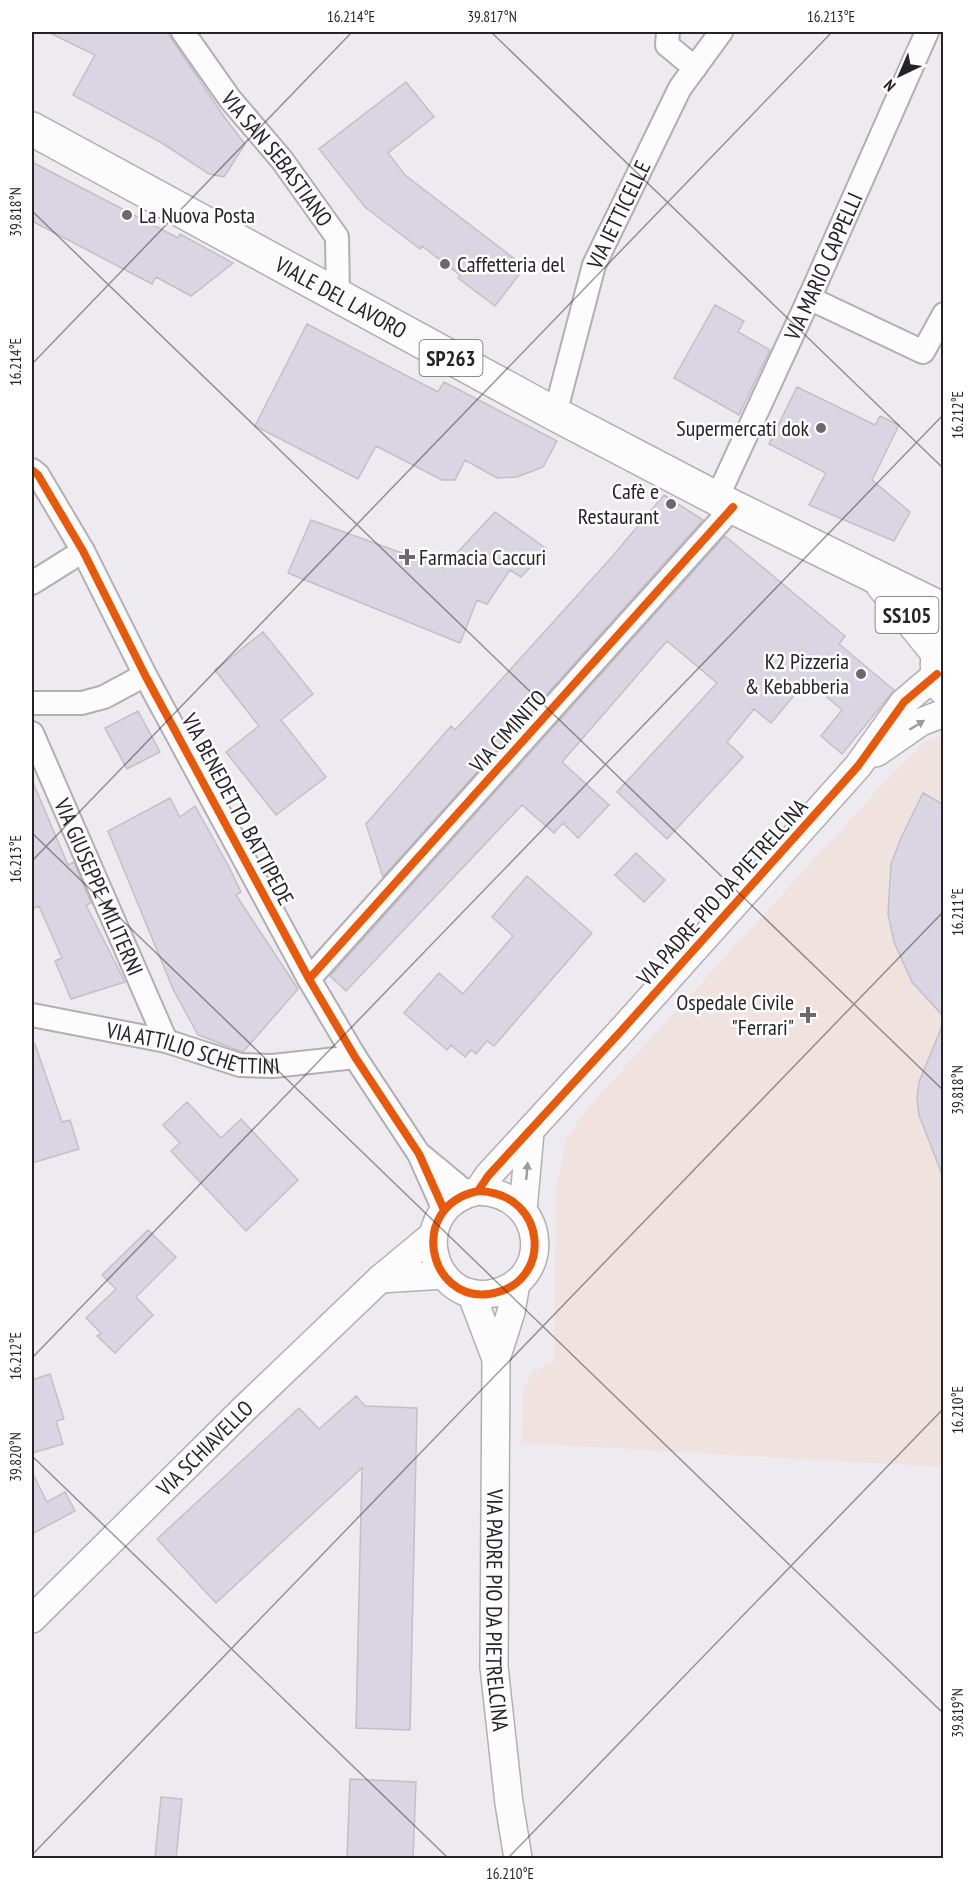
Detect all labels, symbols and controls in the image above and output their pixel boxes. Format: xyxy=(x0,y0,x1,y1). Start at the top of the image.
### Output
text: 16.214°E xyxy=(327,7,375,26)
text: 39.817°N xyxy=(467,7,517,26)
text: 16.213°E xyxy=(807,7,855,26)
north arrow xyxy=(870,45,930,105)
text: N xyxy=(880,76,900,96)
street label: VIA SAN SEBASTIANO xyxy=(214,85,339,232)
street label: VIA IETTICELLE xyxy=(580,156,657,274)
text: 39.818°N xyxy=(6,187,25,237)
street label: VIA MARIO CAPPELLI xyxy=(777,188,868,346)
place label: La Nuova Posta xyxy=(139,201,255,229)
marker: La Nuova Posta xyxy=(120,208,134,222)
street label: VIALE DEL LAVORO xyxy=(270,250,412,345)
place label: Caffetteria del xyxy=(457,250,566,278)
marker: Caffetteria del xyxy=(438,257,452,271)
text: 16.214°E xyxy=(6,338,25,386)
road number: SP263 xyxy=(420,340,482,376)
text: 16.212°E xyxy=(948,391,967,439)
place label: Supermercati dok xyxy=(676,414,809,442)
marker: Supermercati dok xyxy=(814,421,828,435)
place label: Cafè e Restaurant xyxy=(578,477,659,530)
marker: Cafè e Restaurant xyxy=(664,497,678,511)
place label: Farmacia Caccuri xyxy=(419,543,546,571)
marker: Farmacia Caccuri xyxy=(400,550,414,564)
road number: SS105 xyxy=(876,597,938,633)
place label: K2 Pizzeria & Kebabberia xyxy=(745,647,849,700)
marker: K2 Pizzeria & Kebabberia xyxy=(854,667,868,681)
street label: VIA CIMINITO xyxy=(463,684,553,779)
street label: VIA BENEDETTO BATTIPEDE xyxy=(175,708,300,910)
one-way arrow xyxy=(909,720,925,731)
street label: VIA PADRE PIO DA PIETRELCINA xyxy=(630,792,814,992)
street label: VIA GIUSEPPE MILITERNI xyxy=(48,793,150,980)
text: 16.213°E xyxy=(6,835,25,883)
text: 16.211°E xyxy=(948,888,967,936)
place label: Ospedale Civile "Ferrari" xyxy=(676,988,794,1041)
marker: Ospedale Civile "Ferrari" xyxy=(799,1006,817,1024)
street label: VIA ATTILIO SCHETTINI xyxy=(103,1016,281,1080)
text: 39.818°N xyxy=(948,1065,967,1115)
one-way arrow xyxy=(522,1161,531,1180)
text: 16.212°E xyxy=(6,1332,25,1380)
text: 16.210°E xyxy=(948,1386,967,1434)
street label: VIA SCHIAVELLO xyxy=(150,1394,259,1502)
text: 39.820°N xyxy=(6,1432,25,1482)
street label: VIA PADRE PIO DA PIETRELCINA xyxy=(480,1488,515,1733)
text: 39.819°N xyxy=(948,1688,967,1738)
text: 16.210°E xyxy=(486,1864,534,1883)

